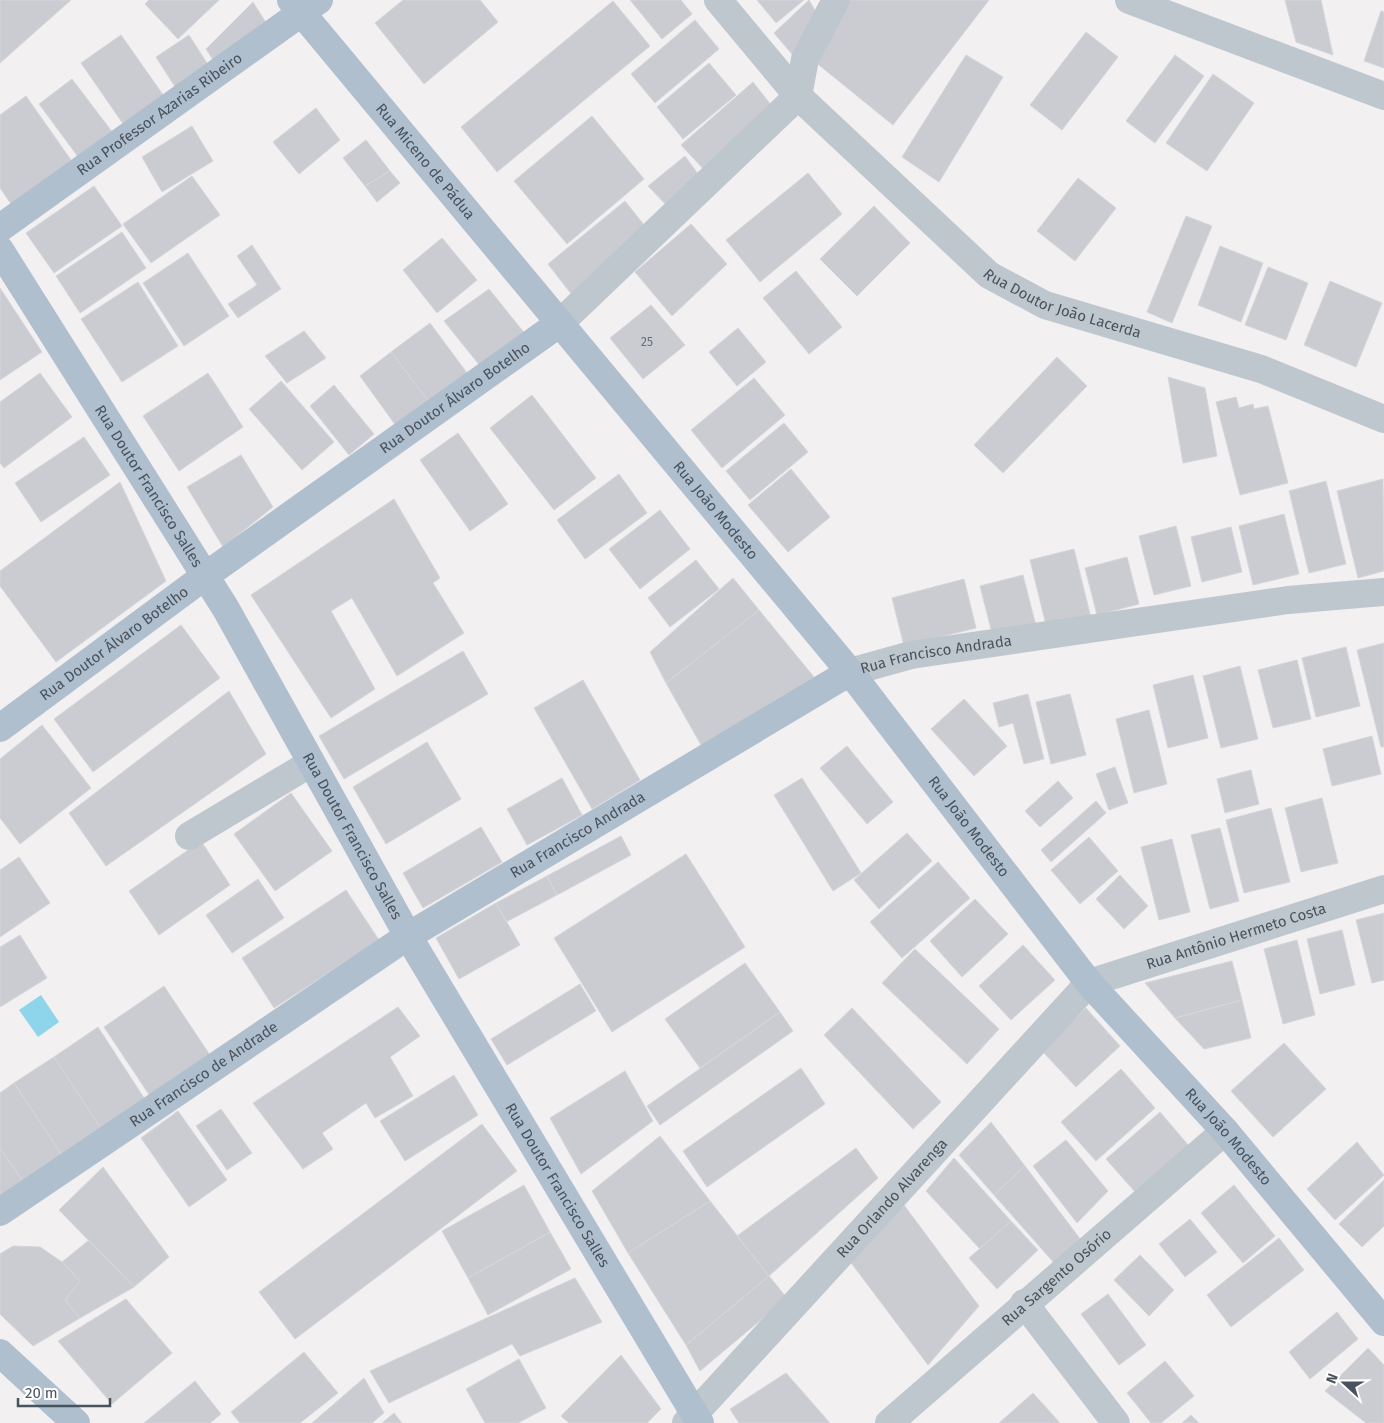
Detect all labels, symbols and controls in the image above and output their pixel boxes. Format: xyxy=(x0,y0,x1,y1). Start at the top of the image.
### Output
street label: Rua Professor Azarias Ribeiro xyxy=(73,49,246,179)
street label: Rua Miceno de Pádua xyxy=(372,100,479,223)
street label: Rua Doutor João Lacerda xyxy=(979,265,1143,342)
house number: 25 xyxy=(641,335,653,349)
street label: Rua Doutor Álvaro Botelho xyxy=(376,338,534,458)
street label: Rua Doutor Francisco Salles xyxy=(91,402,206,571)
street label: Rua João Modesto xyxy=(669,458,762,563)
street label: Rua Doutor Álvaro Botelho xyxy=(36,582,192,704)
street label: Rua Francisco Andrada xyxy=(858,631,1013,678)
street label: Rua Doutor Francisco Salles xyxy=(299,749,406,923)
street label: Rua João Modesto xyxy=(924,772,1013,881)
street label: Rua Francisco Andrada xyxy=(507,788,648,882)
street label: Rua Antônio Hermeto Costa xyxy=(1144,899,1328,973)
street label: Rua Francisco de Andrade xyxy=(126,1018,281,1131)
street label: Rua João Modesto xyxy=(1181,1085,1275,1189)
street label: Rua Doutor Francisco Salles xyxy=(501,1100,614,1271)
street label: Rua Orlando Alvarenga xyxy=(833,1135,951,1261)
street label: Rua Sargento Osório xyxy=(998,1225,1115,1330)
north arrow xyxy=(1319,1358,1369,1408)
text: N xyxy=(1323,1371,1342,1386)
scale bar xyxy=(18,1376,110,1408)
text: 20 m xyxy=(25,1384,58,1402)

